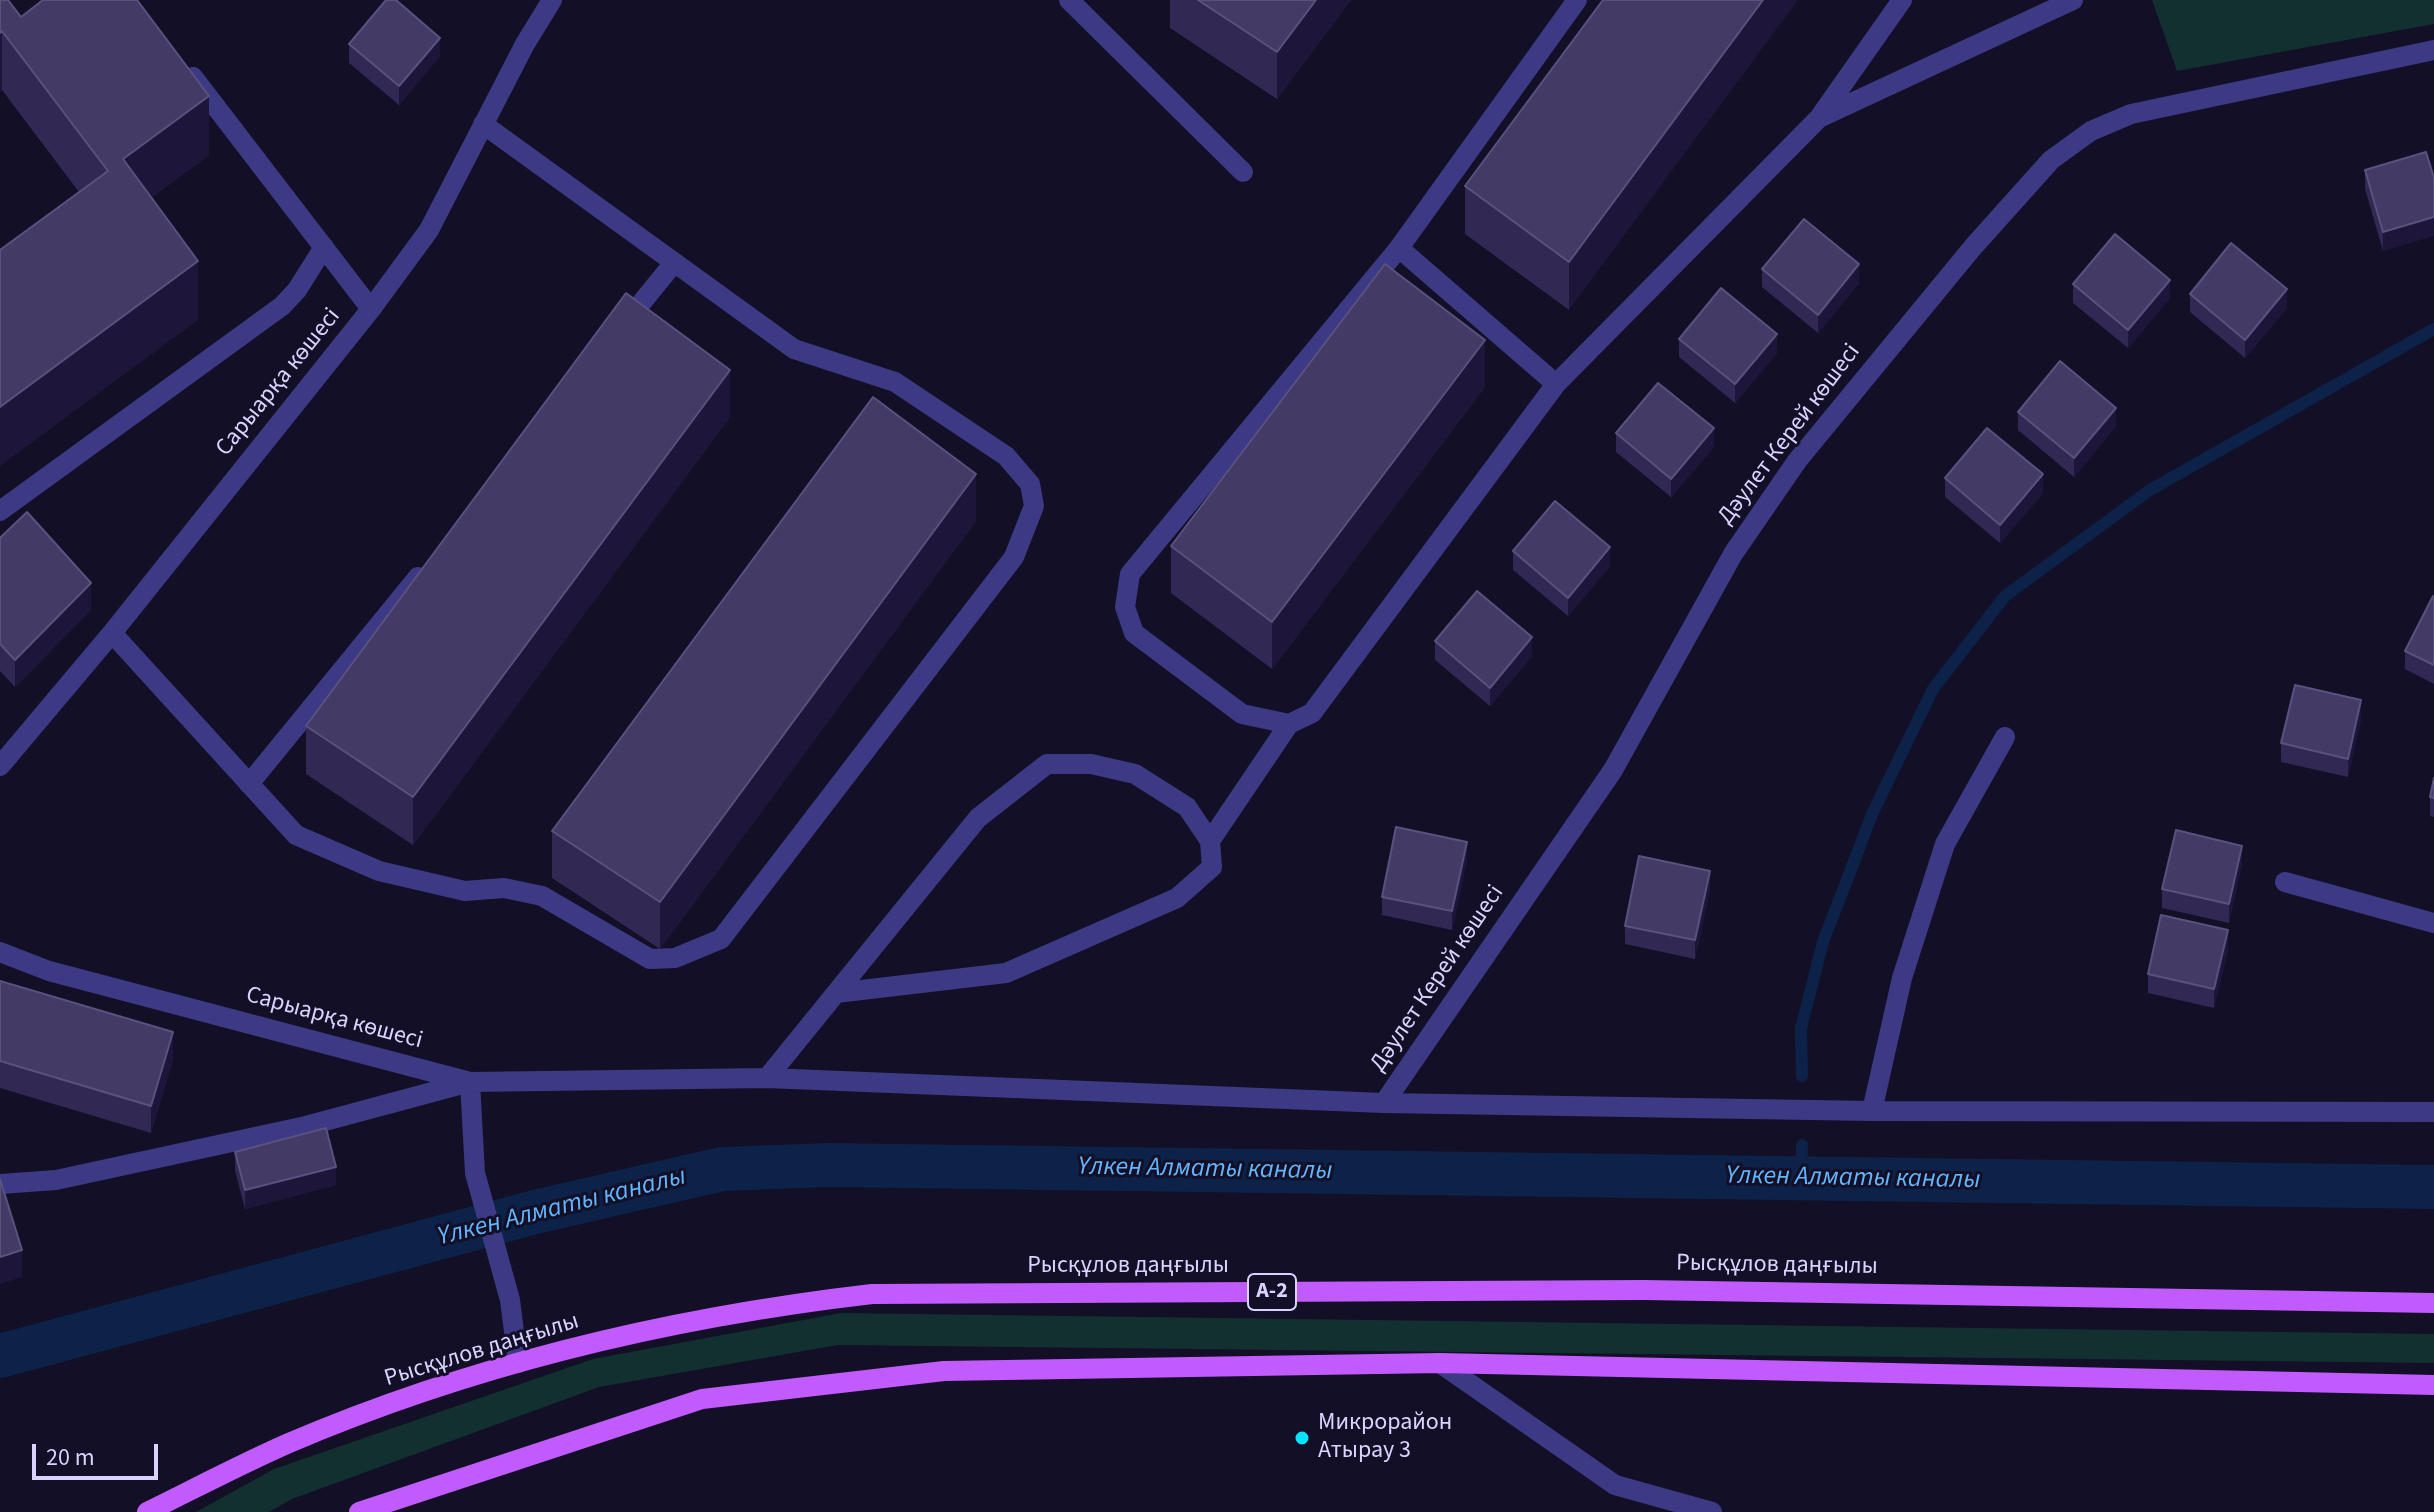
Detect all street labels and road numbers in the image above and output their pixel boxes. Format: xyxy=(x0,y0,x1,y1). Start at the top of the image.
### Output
street label: Сарыарқа көшесі xyxy=(211,303,347,463)
street label: Дәулет Керей көшесі xyxy=(1713,339,1867,531)
street label: Дәулет Керей көшесі xyxy=(1365,880,1511,1078)
street label: Сарыарқа көшесі xyxy=(243,982,425,1056)
street label: Рысқұлов даңғылы xyxy=(1676,1250,1878,1282)
street label: Рысқұлов даңғылы xyxy=(1027,1253,1229,1281)
road number: A-2 xyxy=(1248,1274,1296,1310)
street label: Рысқұлов даңғылы xyxy=(381,1308,583,1394)

